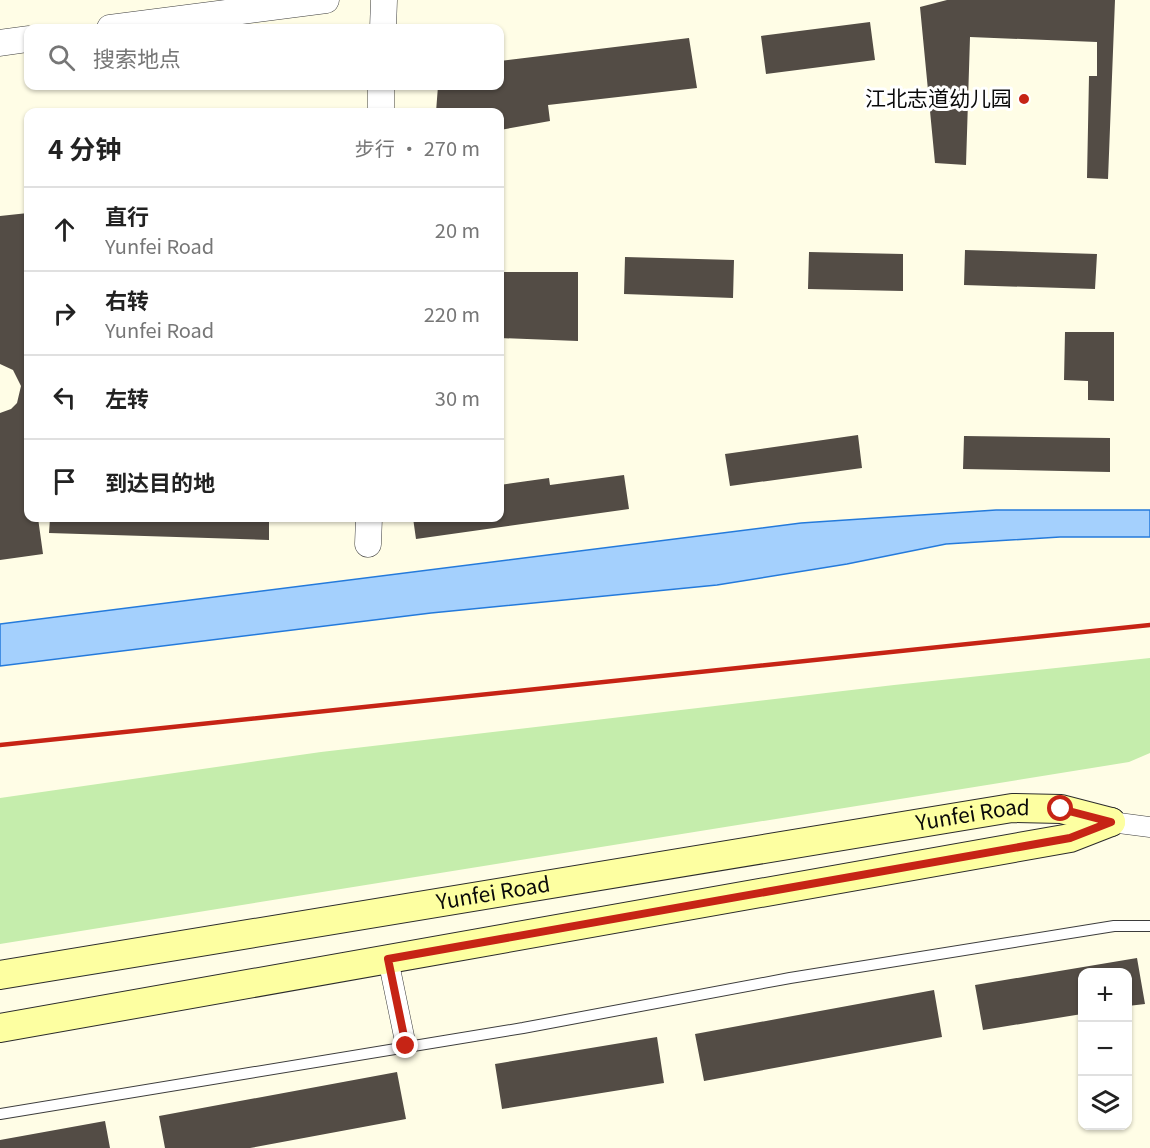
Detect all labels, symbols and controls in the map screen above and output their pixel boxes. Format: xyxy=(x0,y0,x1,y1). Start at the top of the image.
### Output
search box xyxy=(24,24,504,90)
icon: search xyxy=(45,41,78,74)
text: 搜索地点 xyxy=(93,41,181,73)
place label: 江北志道幼儿园 xyxy=(865,82,1012,112)
marker: 江北志道幼儿园 xyxy=(1017,92,1031,106)
text: 4 分钟 xyxy=(48,129,121,166)
text: 步行 · 270 m xyxy=(355,133,480,162)
text: 直行 xyxy=(105,199,149,231)
icon: ahead xyxy=(48,213,81,246)
text: 20 m xyxy=(435,215,480,244)
text: Yunfei Road xyxy=(105,231,214,260)
text: 右转 xyxy=(105,283,149,315)
icon: right xyxy=(48,297,81,330)
text: 220 m xyxy=(424,299,480,328)
text: Yunfei Road xyxy=(105,315,214,344)
icon: left xyxy=(48,381,81,414)
text: 左转 xyxy=(105,381,149,413)
text: 30 m xyxy=(435,383,480,412)
icon: arrive xyxy=(48,465,81,498)
text: 到达目的地 xyxy=(105,465,215,497)
street label: Yunfei Road xyxy=(912,790,1030,837)
route start xyxy=(1047,795,1073,821)
street label: Yunfei Road xyxy=(433,867,552,916)
map controls xyxy=(1078,968,1132,1130)
button: + xyxy=(1078,968,1132,1022)
button: − xyxy=(1078,1022,1132,1076)
route end xyxy=(392,1032,418,1058)
button: layers xyxy=(1078,1076,1132,1130)

